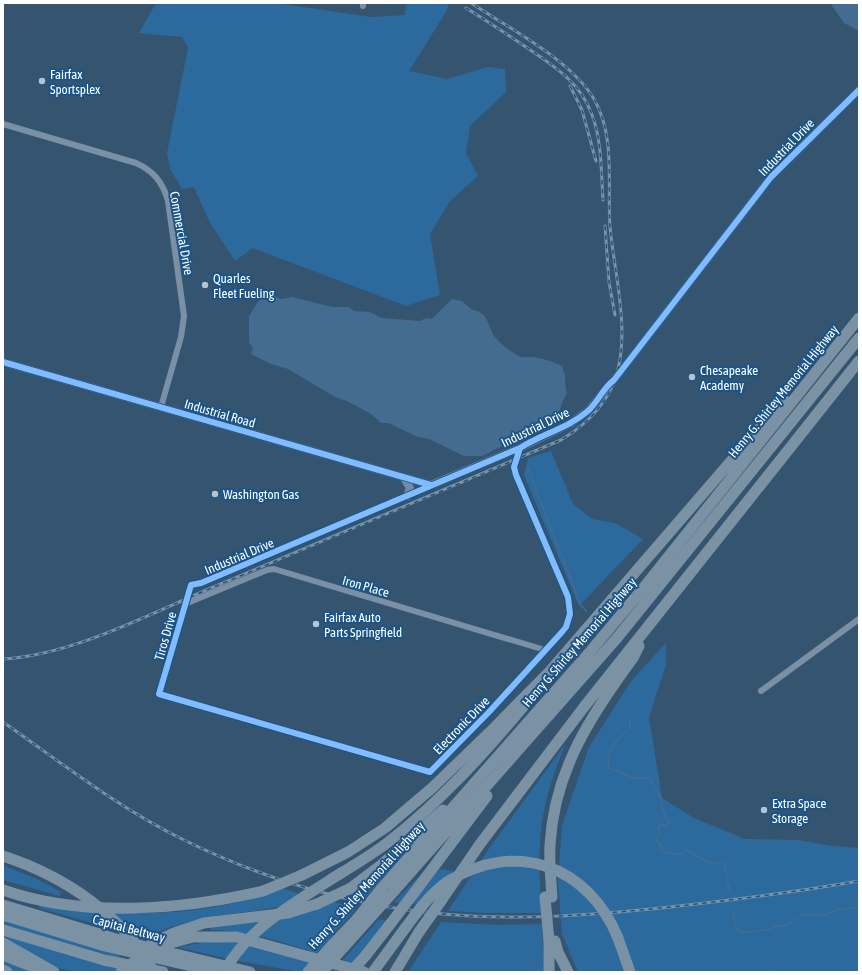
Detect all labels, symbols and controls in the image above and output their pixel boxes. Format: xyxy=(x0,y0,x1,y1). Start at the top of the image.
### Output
place label: Fairfax Sportsplex xyxy=(50,67,101,97)
marker: Fairfax Sportsplex xyxy=(37,76,47,86)
street label: Industrial Drive xyxy=(755,116,817,179)
street label: Commercial Drive xyxy=(167,190,196,276)
place label: Quarles Fleet Fueling xyxy=(213,271,275,301)
marker: Quarles Fleet Fueling xyxy=(200,280,210,290)
street label: Henry G. Shirley Memorial Highway xyxy=(725,322,842,461)
place label: Chesapeake Academy xyxy=(700,363,758,393)
marker: Chesapeake Academy xyxy=(687,372,697,382)
street label: Industrial Road xyxy=(183,396,257,431)
street label: Industrial Drive xyxy=(499,405,572,450)
place label: Washington Gas xyxy=(223,487,300,502)
marker: Washington Gas xyxy=(210,489,220,499)
street label: Industrial Drive xyxy=(202,535,276,578)
street label: Iron Place xyxy=(341,573,391,600)
street label: Henry G. Shirley Memorial Highway xyxy=(519,574,640,710)
street label: Tiros Drive xyxy=(151,610,180,662)
place label: Fairfax Auto Parts Springfield xyxy=(324,610,402,640)
marker: Fairfax Auto Parts Springfield xyxy=(311,619,321,629)
street label: Electronic Drive xyxy=(430,693,493,757)
place label: Extra Space Storage xyxy=(772,796,826,826)
marker: Extra Space Storage xyxy=(759,805,769,815)
street label: Henry G. Shirley Memorial Highway xyxy=(305,818,428,952)
street label: Capital Beltway xyxy=(91,912,167,946)

